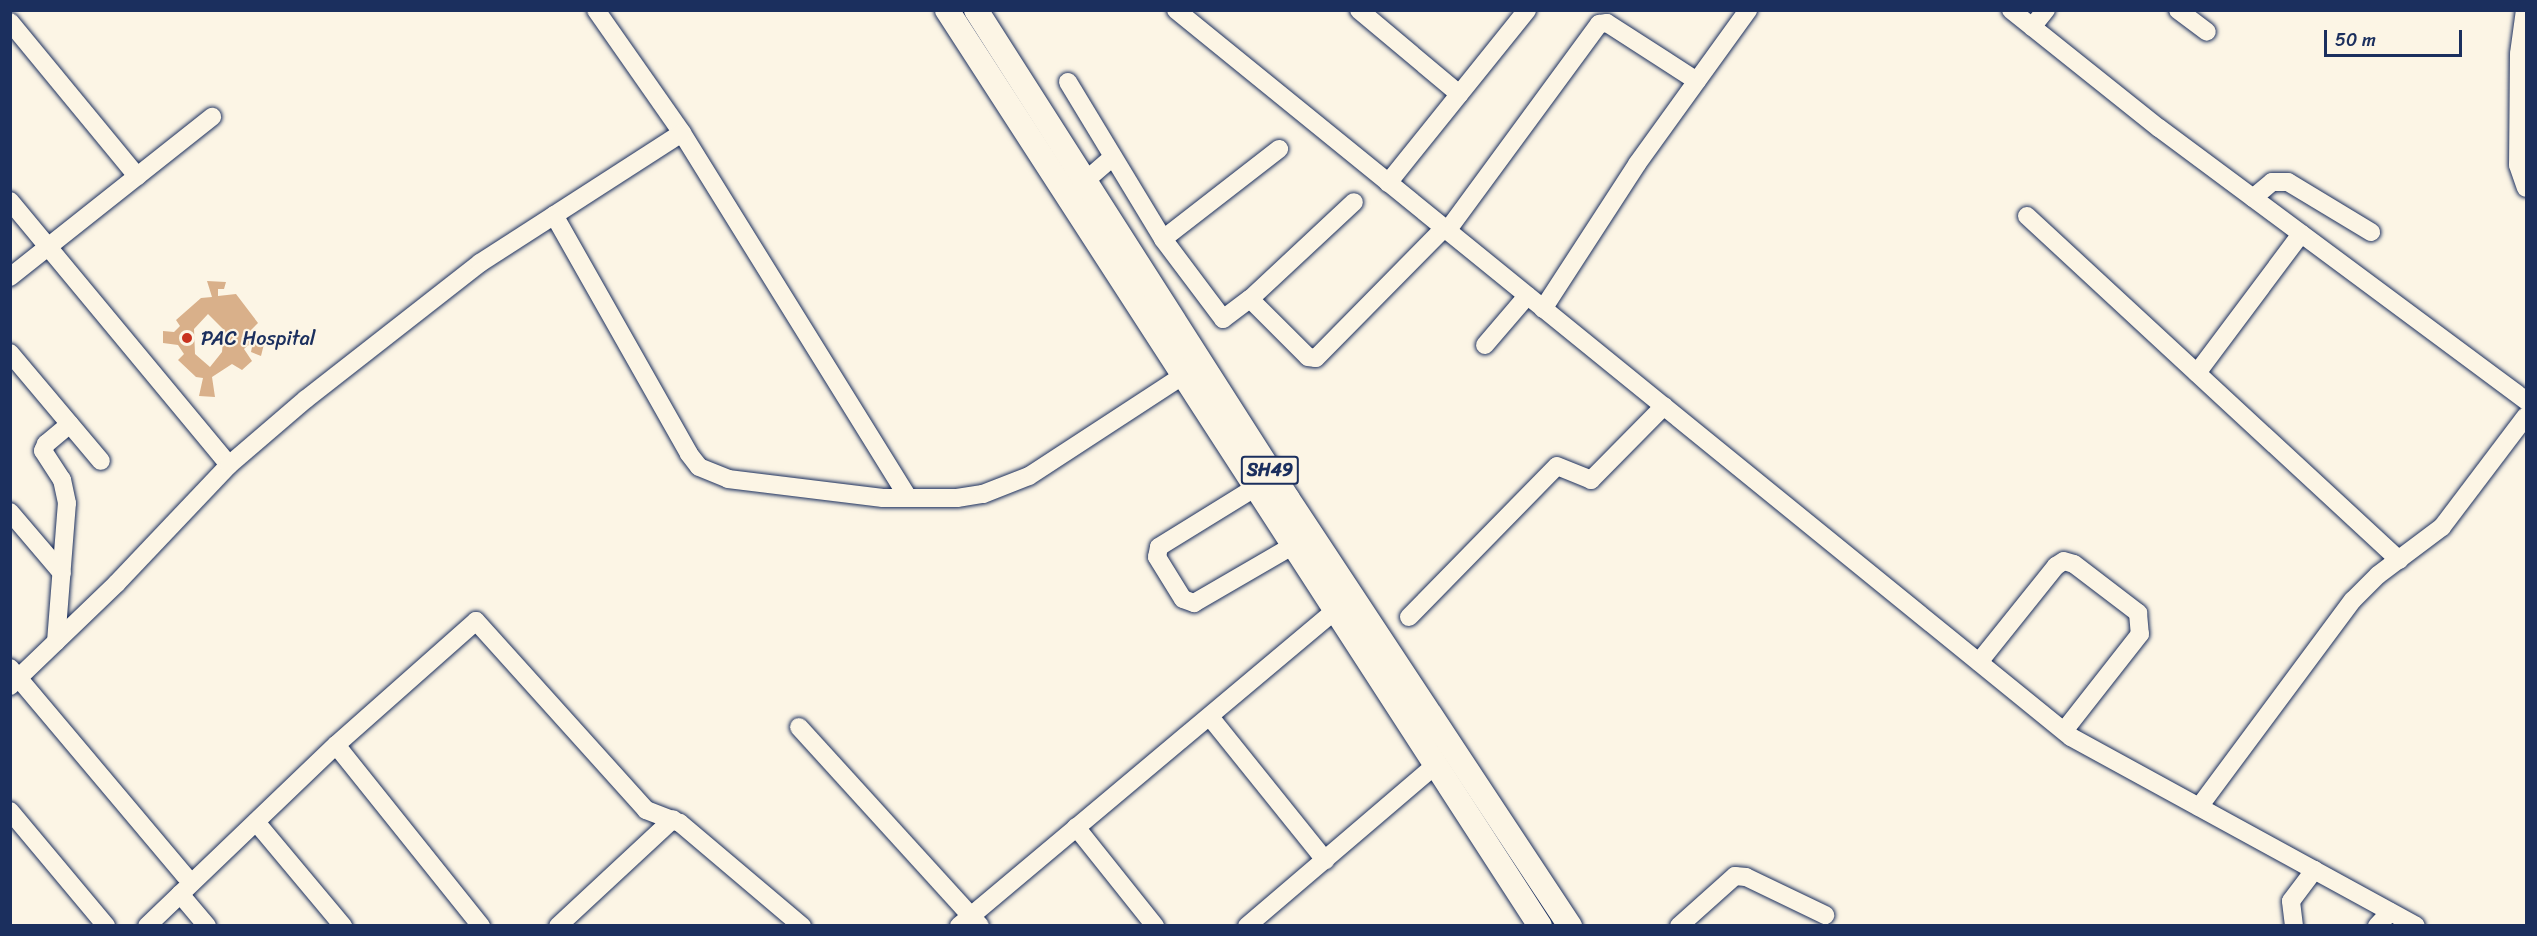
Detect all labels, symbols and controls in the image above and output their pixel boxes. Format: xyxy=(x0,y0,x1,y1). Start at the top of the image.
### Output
scale bar xyxy=(2327,18,2465,56)
text: 50 m xyxy=(2335,24,2376,56)
place label: PAC Hospital xyxy=(201,326,316,350)
marker: PAC Hospital xyxy=(178,329,196,347)
road number: SH49 xyxy=(1240,455,1300,485)

